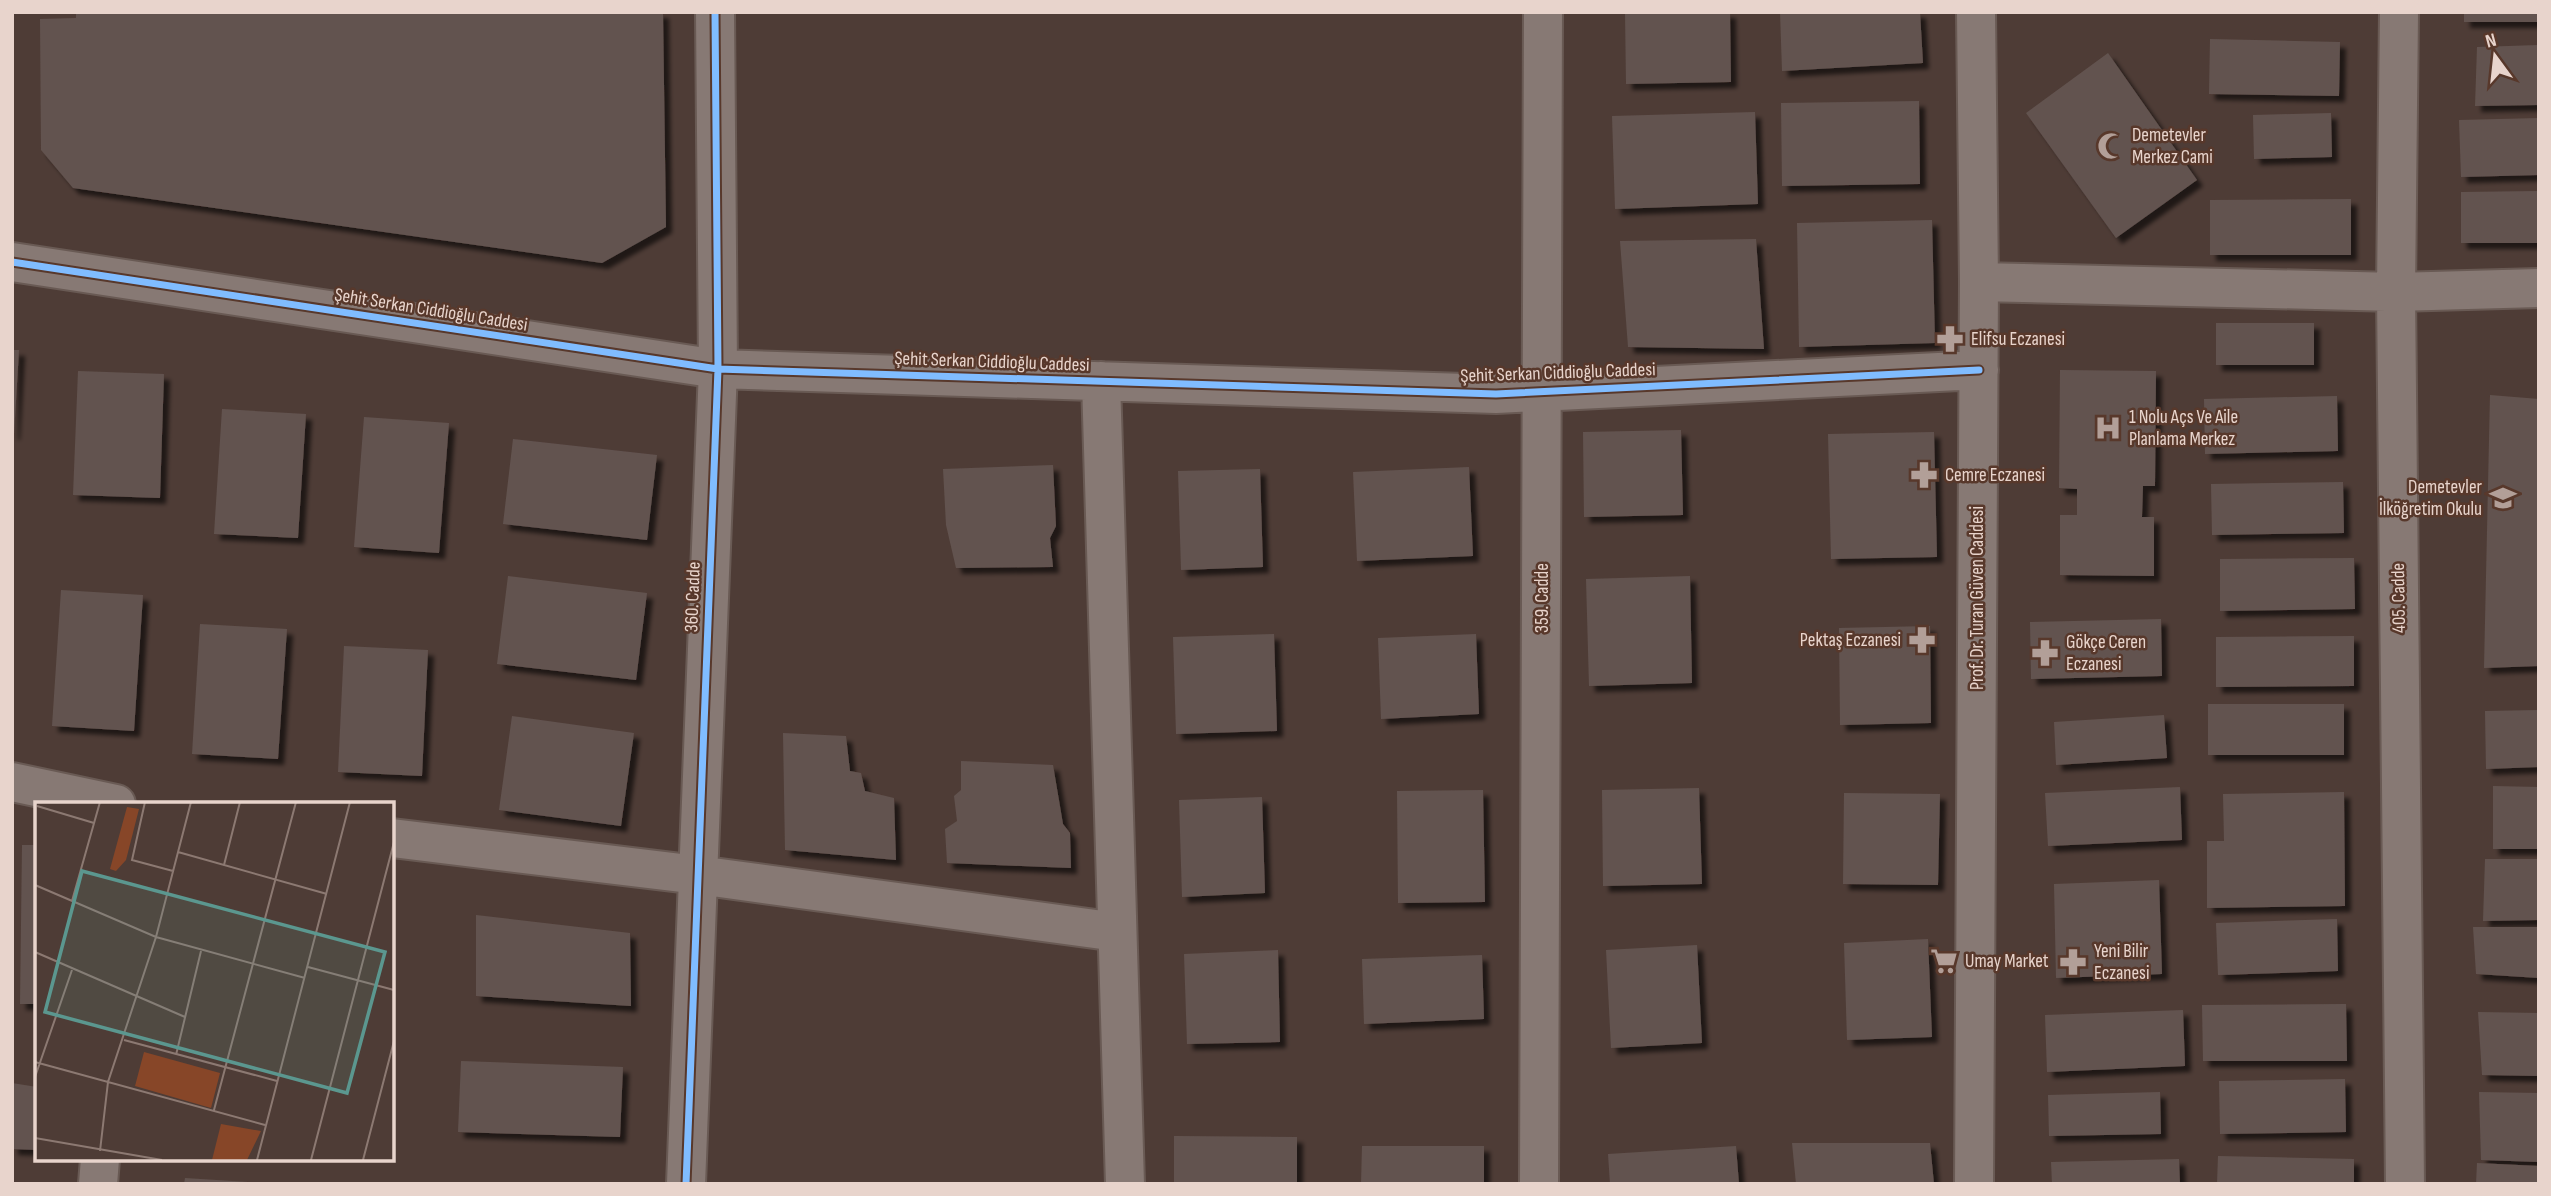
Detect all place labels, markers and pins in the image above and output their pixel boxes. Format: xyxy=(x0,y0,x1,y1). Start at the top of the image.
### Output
place label: Demetevler Merkez Cami xyxy=(2132,124,2213,169)
mosque icon: Demetevler Merkez Cami xyxy=(2096,131,2126,161)
pharmacy icon: Elifsu Eczanesi xyxy=(1935,324,1965,354)
place label: Elifsu Eczanesi xyxy=(1971,328,2065,351)
place label: 1 Nolu Açs Ve Aile Planlama Merkez xyxy=(2129,406,2238,451)
hospital icon: 1 Nolu Açs Ve Aile Planlama Merkez xyxy=(2093,413,2123,443)
pharmacy icon: Cemre Eczanesi xyxy=(1909,460,1939,490)
place label: Cemre Eczanesi xyxy=(1945,464,2045,487)
place label: Demetevler İlköğretim Okulu xyxy=(2379,476,2483,521)
school or university icon: Demetevler İlköğretim Okulu xyxy=(2488,483,2518,513)
pharmacy icon: Pektaş Eczanesi xyxy=(1907,625,1937,655)
place label: Pektaş Eczanesi xyxy=(1800,629,1901,652)
place label: Gökçe Ceren Eczanesi xyxy=(2066,631,2146,676)
pharmacy icon: Gökçe Ceren Eczanesi xyxy=(2030,638,2060,668)
place label: Yeni Bilir Eczanesi xyxy=(2094,940,2149,985)
supermarket icon: Umay Market xyxy=(1929,946,1959,976)
pharmacy icon: Yeni Bilir Eczanesi xyxy=(2058,947,2088,977)
place label: Umay Market xyxy=(1965,950,2049,973)

